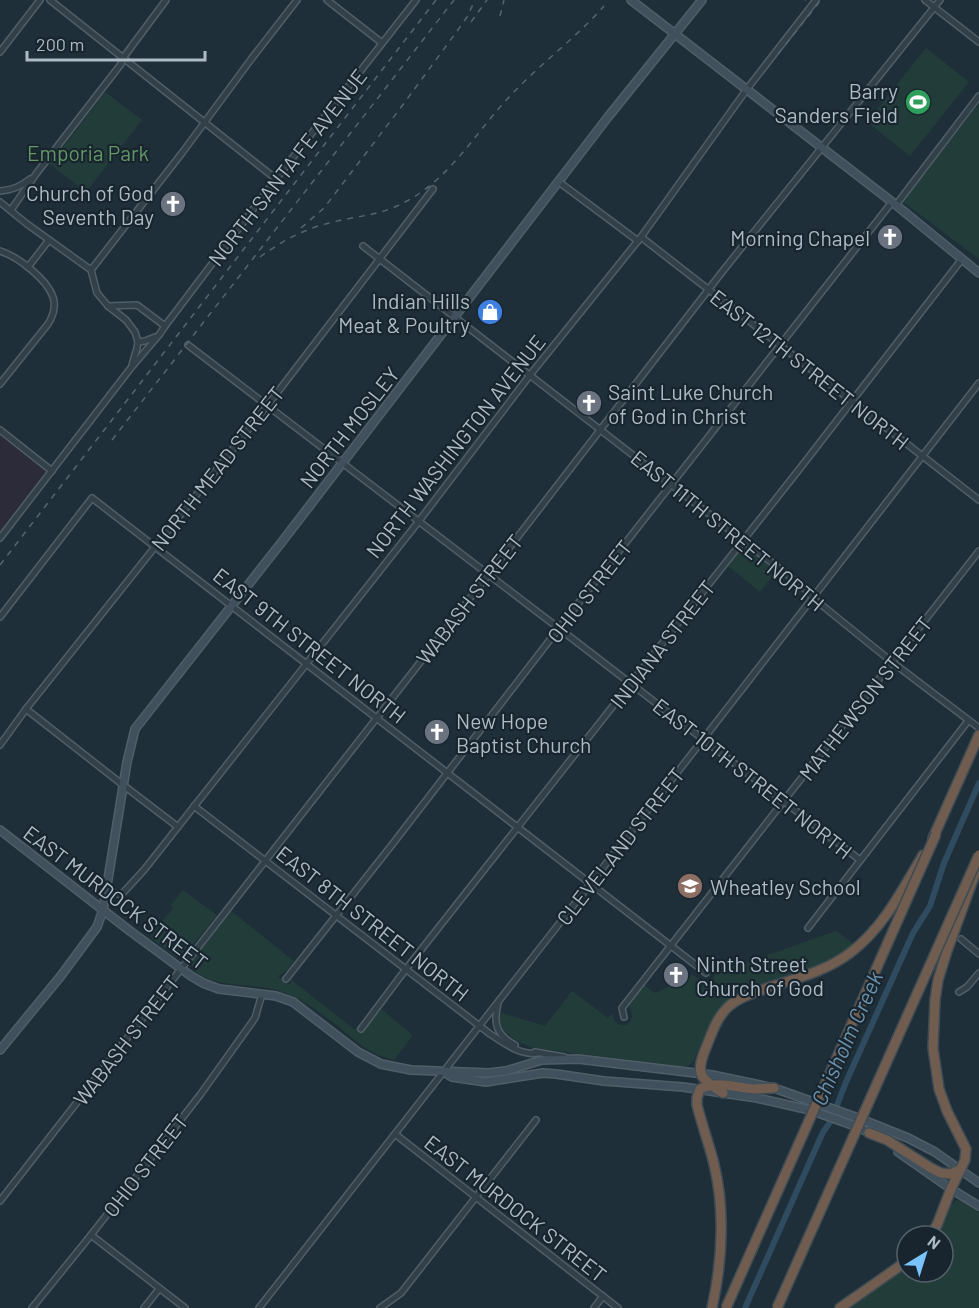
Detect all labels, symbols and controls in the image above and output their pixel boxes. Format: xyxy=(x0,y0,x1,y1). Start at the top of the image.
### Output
scale bar xyxy=(27,24,206,62)
text: 200 m xyxy=(36,33,84,55)
street label: NORTH SANTA FE AVENUE xyxy=(202,64,372,270)
place label: Barry Sanders Field xyxy=(775,78,898,127)
sports icon: Barry Sanders Field xyxy=(903,87,933,117)
park label: Emporia Park xyxy=(27,140,149,165)
place label: Church of God Seventh Day xyxy=(26,180,154,229)
church icon: Church of God Seventh Day xyxy=(158,189,188,219)
church icon: Morning Chapel xyxy=(875,222,905,252)
place label: Morning Chapel xyxy=(730,225,870,250)
street label: EAST 12TH STREET NORTH xyxy=(706,284,914,454)
place label: Indian Hills Meat & Poultry xyxy=(338,288,470,337)
shop icon: Indian Hills Meat & Poultry xyxy=(475,297,505,327)
street label: NORTH WASHINGTON AVENUE xyxy=(360,329,550,563)
street label: NORTH MOSLEY xyxy=(294,361,404,493)
place label: Saint Luke Church of God in Christ xyxy=(608,379,773,428)
street label: NORTH MEAD STREET xyxy=(145,381,289,555)
church icon: Saint Luke Church of God in Christ xyxy=(574,388,604,418)
street label: EAST 11TH STREET NORTH xyxy=(626,444,830,616)
street label: WABASH STREET xyxy=(410,529,528,669)
street label: OHIO STREET xyxy=(541,535,637,647)
street label: EAST 9TH STREET NORTH xyxy=(209,562,411,728)
street label: INDIANA STREET xyxy=(604,575,720,713)
street label: MATHEWSON STREET xyxy=(793,611,937,785)
street label: EAST 10TH STREET NORTH xyxy=(648,693,858,863)
place label: New Hope Baptist Church xyxy=(456,708,591,757)
church icon: New Hope Baptist Church xyxy=(422,717,452,747)
street label: CLEVELAND STREET xyxy=(551,762,689,930)
street label: EAST MURDOCK STREET xyxy=(19,820,213,974)
street label: EAST 8TH STREET NORTH xyxy=(272,840,474,1006)
school or university icon: Wheatley School xyxy=(675,871,705,901)
place label: Wheatley School xyxy=(710,874,861,899)
place label: Ninth Street Church of God xyxy=(696,951,824,1000)
church icon: Ninth Street Church of God xyxy=(661,960,691,990)
water label: Chisholm Creek xyxy=(805,967,887,1109)
street label: WABASH STREET xyxy=(67,970,185,1110)
street label: OHIO STREET xyxy=(97,1109,193,1221)
street label: EAST MURDOCK STREET xyxy=(420,1129,612,1287)
north arrow xyxy=(895,1224,955,1284)
text: N xyxy=(925,1231,945,1253)

